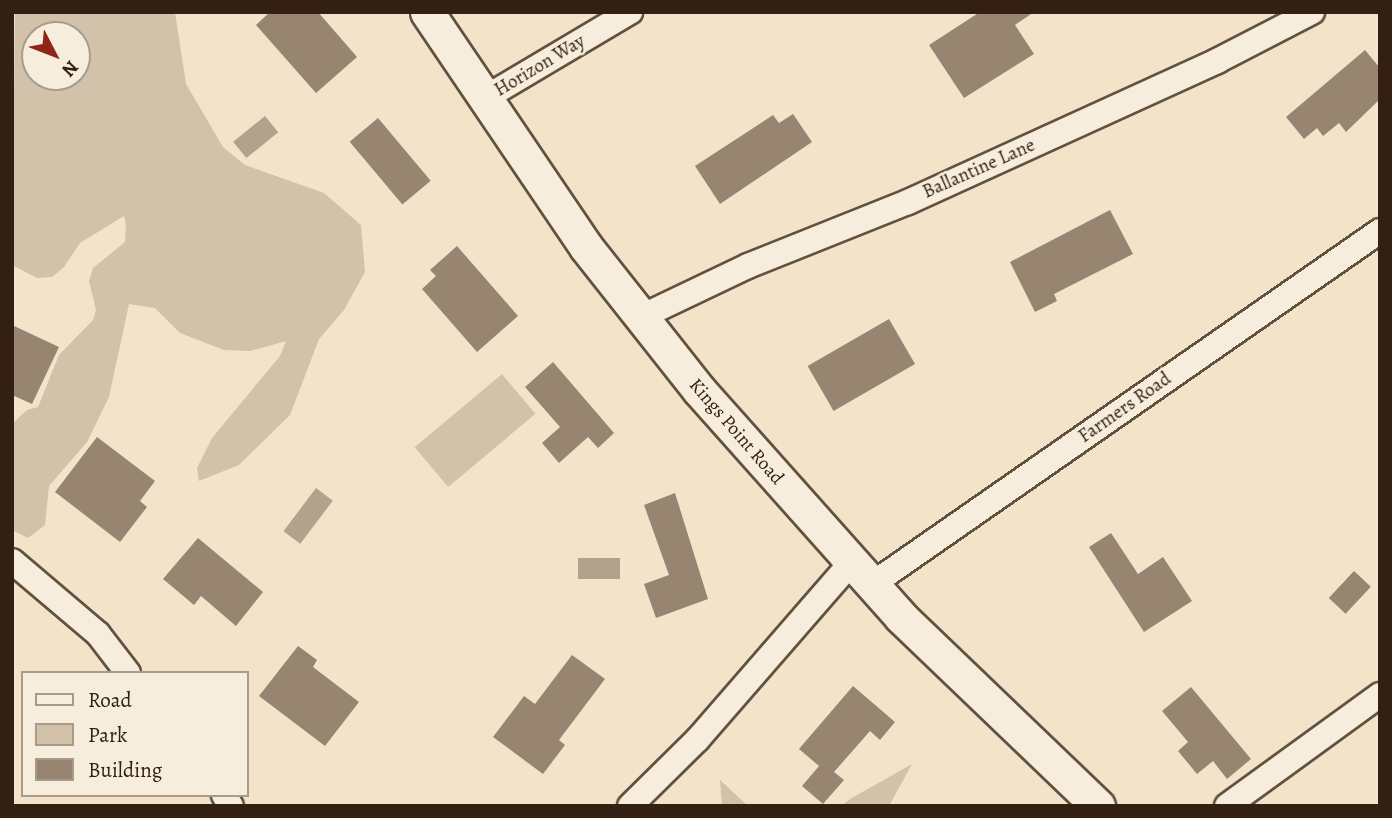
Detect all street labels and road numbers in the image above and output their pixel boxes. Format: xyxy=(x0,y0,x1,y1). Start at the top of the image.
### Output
street label: Horizon Way xyxy=(491,30,589,102)
street label: Ballantine Lane xyxy=(919,134,1039,204)
street label: Farmers Road xyxy=(1074,368,1176,448)
street label: Kings Point Road xyxy=(684,374,788,490)

